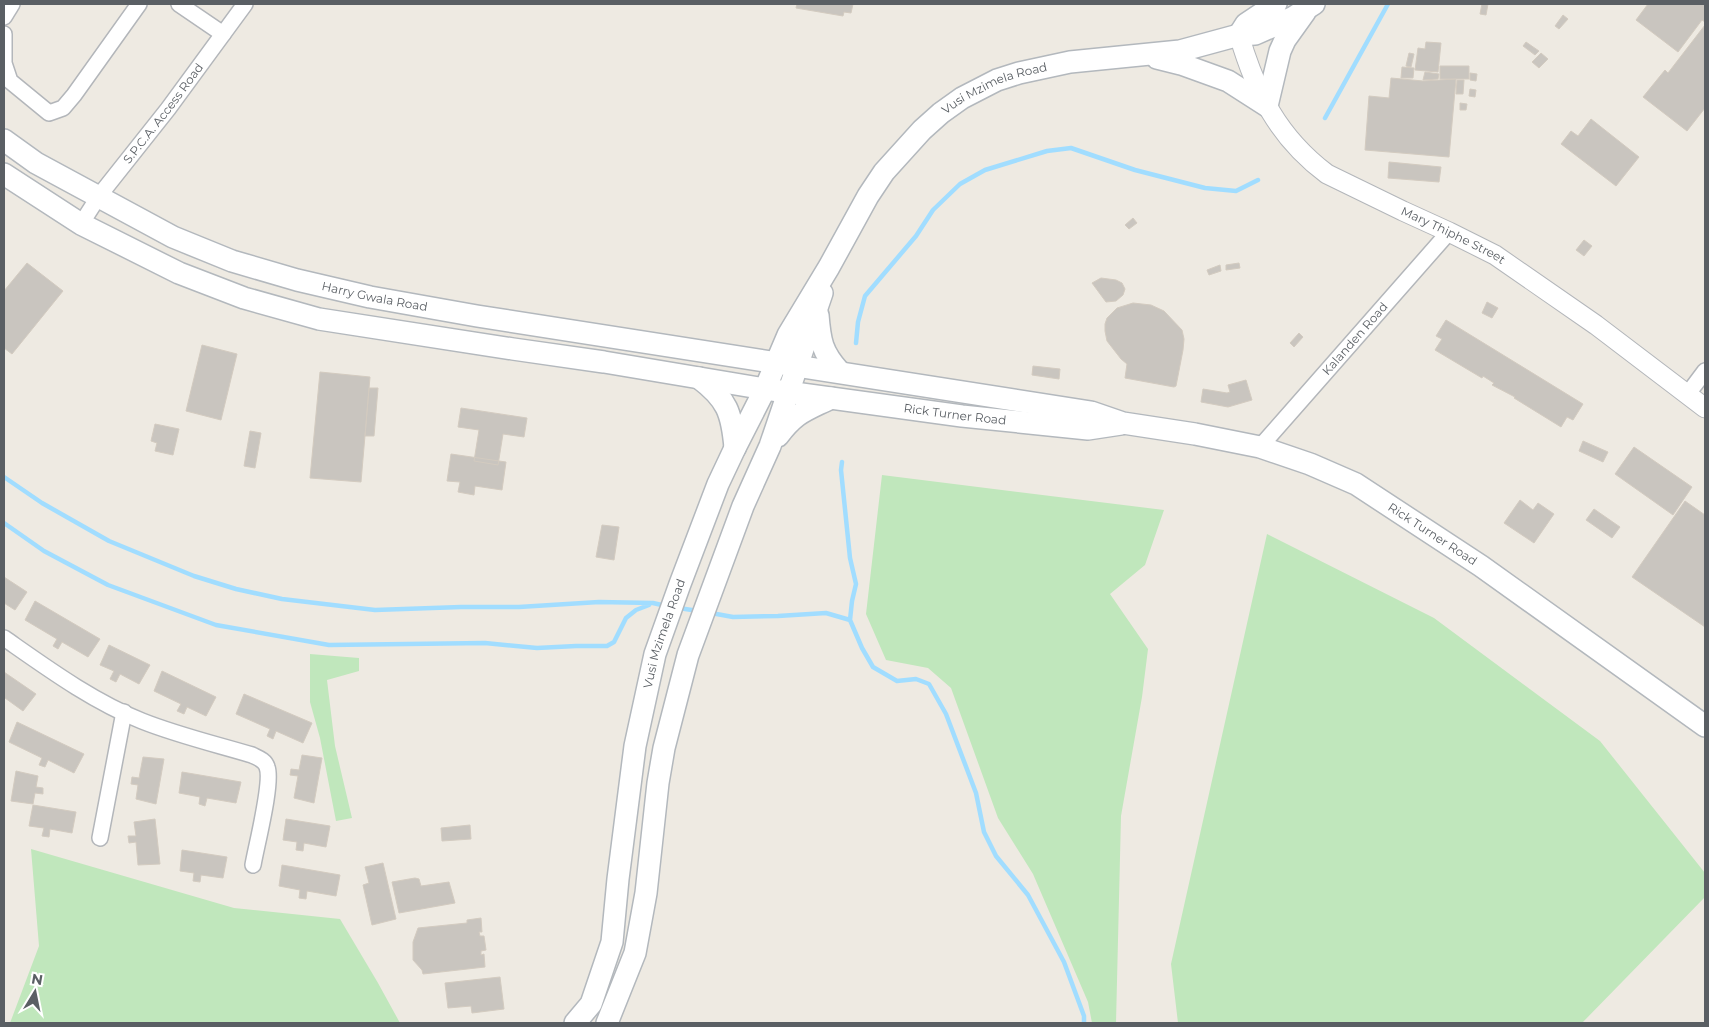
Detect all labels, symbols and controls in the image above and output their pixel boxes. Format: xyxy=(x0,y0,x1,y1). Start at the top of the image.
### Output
street label: Vusi Mzimela Road xyxy=(939,59,1048,117)
street label: S.P.C.A. Access Road xyxy=(120,60,206,166)
street label: Mary Thiphe Street xyxy=(1399,203,1509,267)
street label: Harry Gwala Road xyxy=(320,278,429,314)
street label: Kalanden Road xyxy=(1319,299,1391,378)
street label: Rick Turner Road xyxy=(903,400,1007,428)
street label: Rick Turner Road xyxy=(1385,499,1480,568)
street label: Vusi Mzimela Road xyxy=(640,577,688,690)
north arrow xyxy=(10,967,60,1017)
text: N xyxy=(30,969,44,989)

